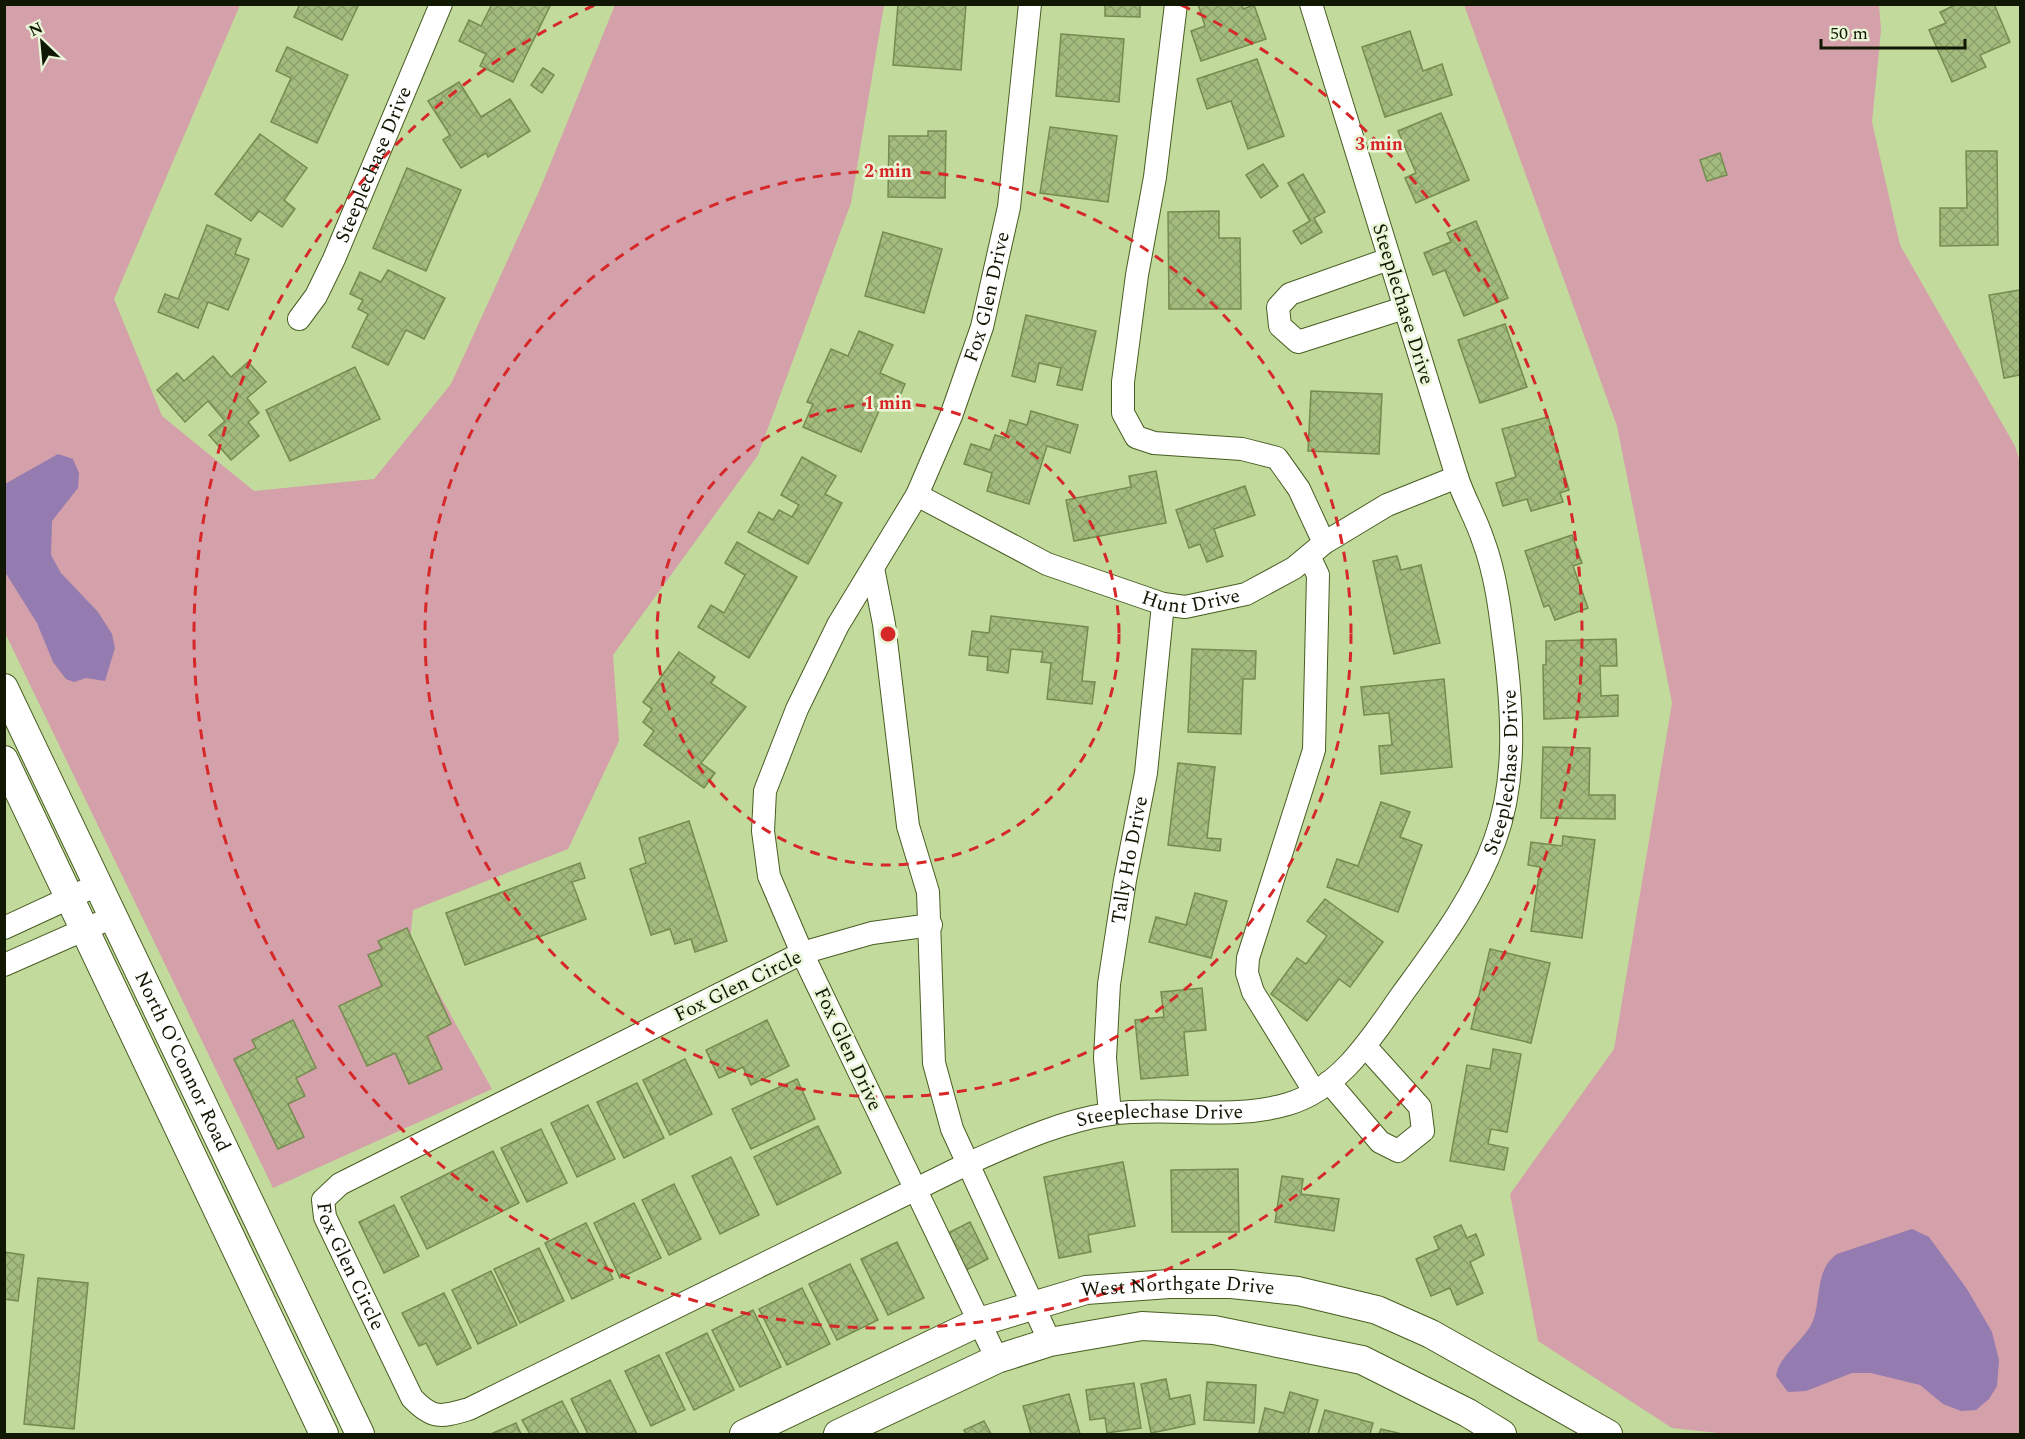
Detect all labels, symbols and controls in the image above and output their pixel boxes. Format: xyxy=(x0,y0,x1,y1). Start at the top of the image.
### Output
north arrow xyxy=(12,12,72,72)
scale bar xyxy=(1821,12,1965,50)
text: N xyxy=(25,16,47,43)
text: 50 m xyxy=(1830,20,1868,47)
street label: Steeplechase Drive xyxy=(327,82,420,248)
text: 3 min xyxy=(1355,131,1403,158)
text: 2 min xyxy=(864,158,912,185)
street label: Steeplechase Drive xyxy=(1364,220,1442,388)
street label: Fox Glen Drive xyxy=(956,229,1018,366)
text: 1 min xyxy=(864,390,912,417)
street label: Hunt Drive xyxy=(1137,581,1243,622)
centre of rings xyxy=(878,624,898,644)
street label: Steeplechase Drive xyxy=(1476,688,1526,860)
street label: Tally Ho Drive xyxy=(1103,793,1156,926)
street label: Fox Glen Circle xyxy=(669,942,807,1030)
street label: North O'Connor Road xyxy=(126,966,238,1157)
street label: Fox Glen Drive xyxy=(806,982,890,1116)
street label: Steeplechase Drive xyxy=(1073,1096,1244,1135)
street label: Fox Glen Circle xyxy=(308,1201,392,1335)
street label: West Northgate Drive xyxy=(1080,1269,1276,1305)

